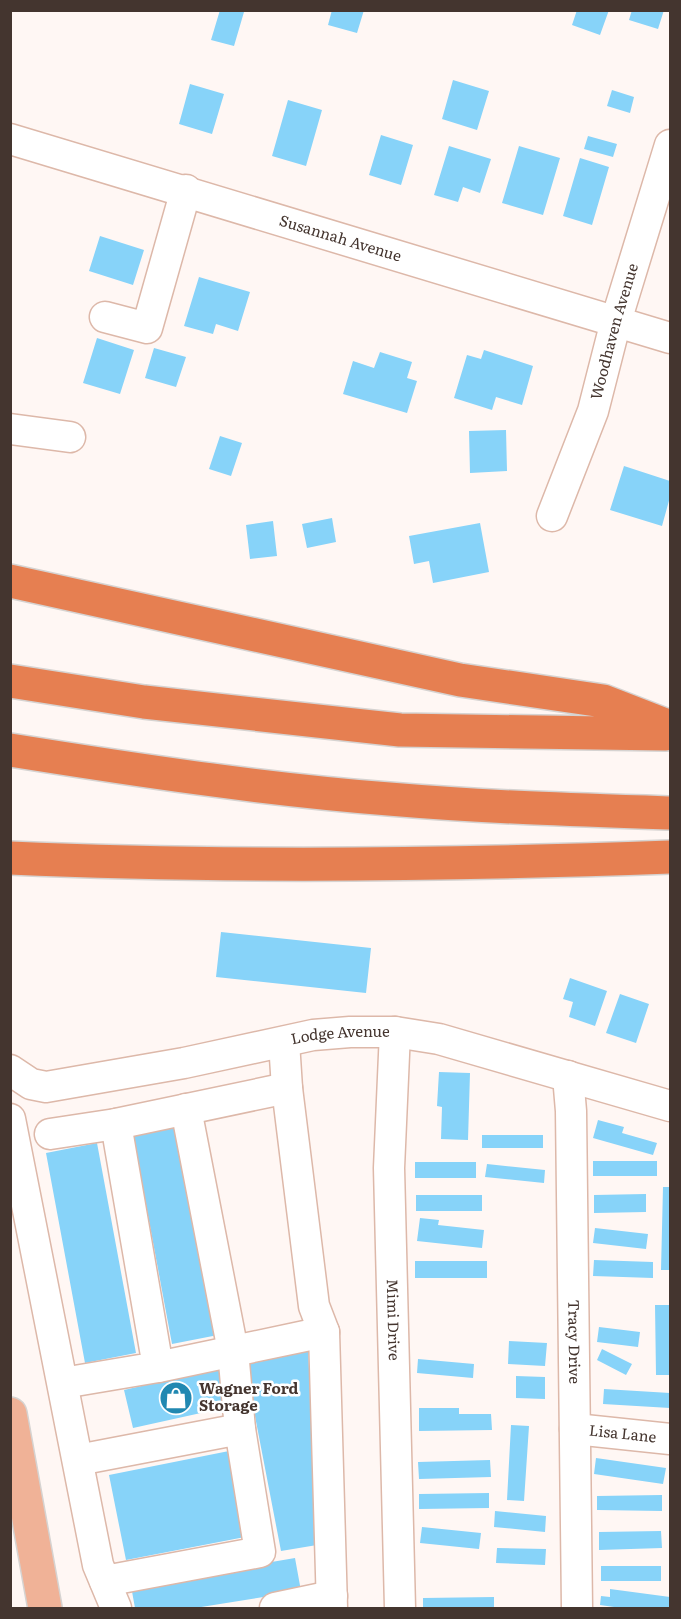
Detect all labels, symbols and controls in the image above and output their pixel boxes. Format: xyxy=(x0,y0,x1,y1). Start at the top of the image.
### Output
street label: Susannah Avenue xyxy=(277,208,405,266)
street label: Woodhaven Avenue xyxy=(583,260,643,402)
street label: Lodge Avenue xyxy=(289,1019,390,1049)
street label: Mimi Drive xyxy=(382,1279,407,1361)
street label: Tracy Drive xyxy=(563,1299,587,1384)
place label: Wagner Ford Storage xyxy=(199,1376,299,1416)
shop icon: Wagner Ford Storage xyxy=(158,1380,194,1416)
street label: Lisa Lane xyxy=(588,1418,658,1448)

